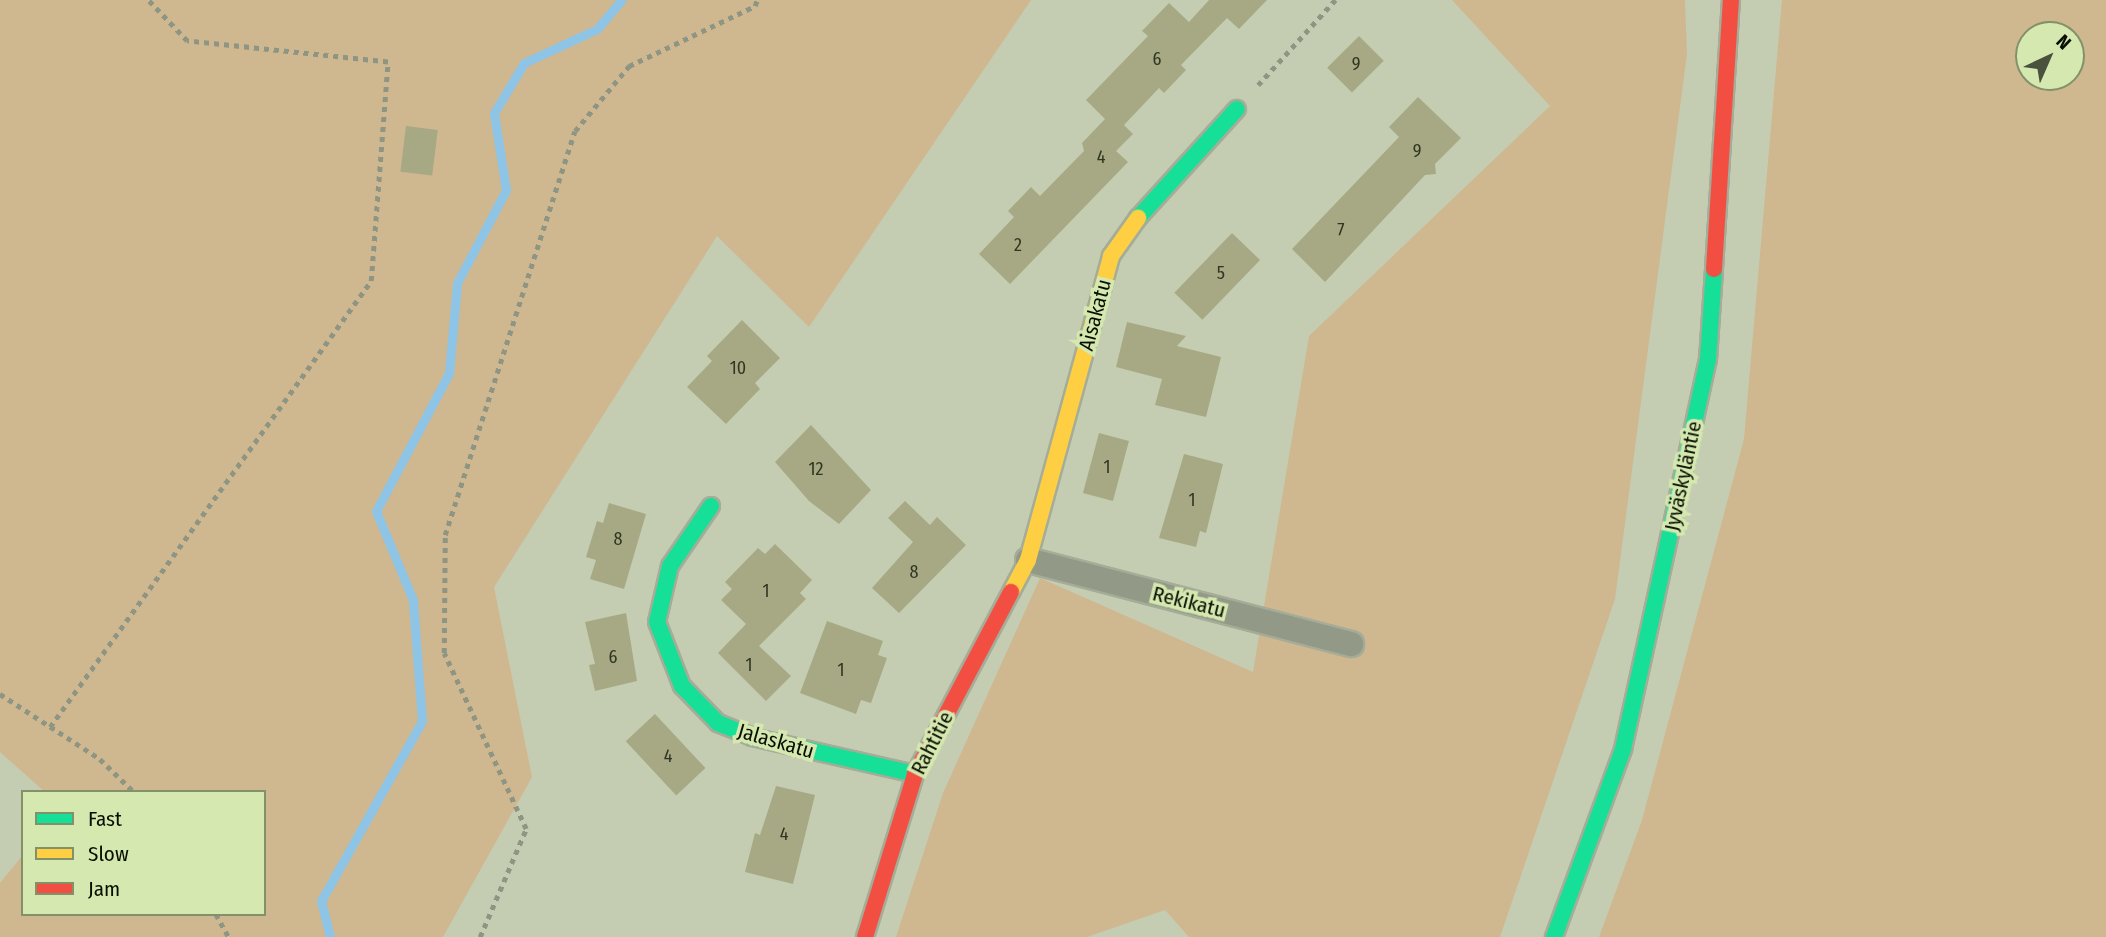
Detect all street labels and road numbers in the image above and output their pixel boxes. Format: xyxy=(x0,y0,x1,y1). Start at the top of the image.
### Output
street label: Aisakatu xyxy=(1073,276,1117,354)
street label: Jyväskyläntie xyxy=(1659,419,1707,533)
street label: Rekikatu xyxy=(1150,581,1228,623)
street label: Rahtitie xyxy=(906,707,958,779)
street label: Jalaskatu xyxy=(735,718,817,764)

